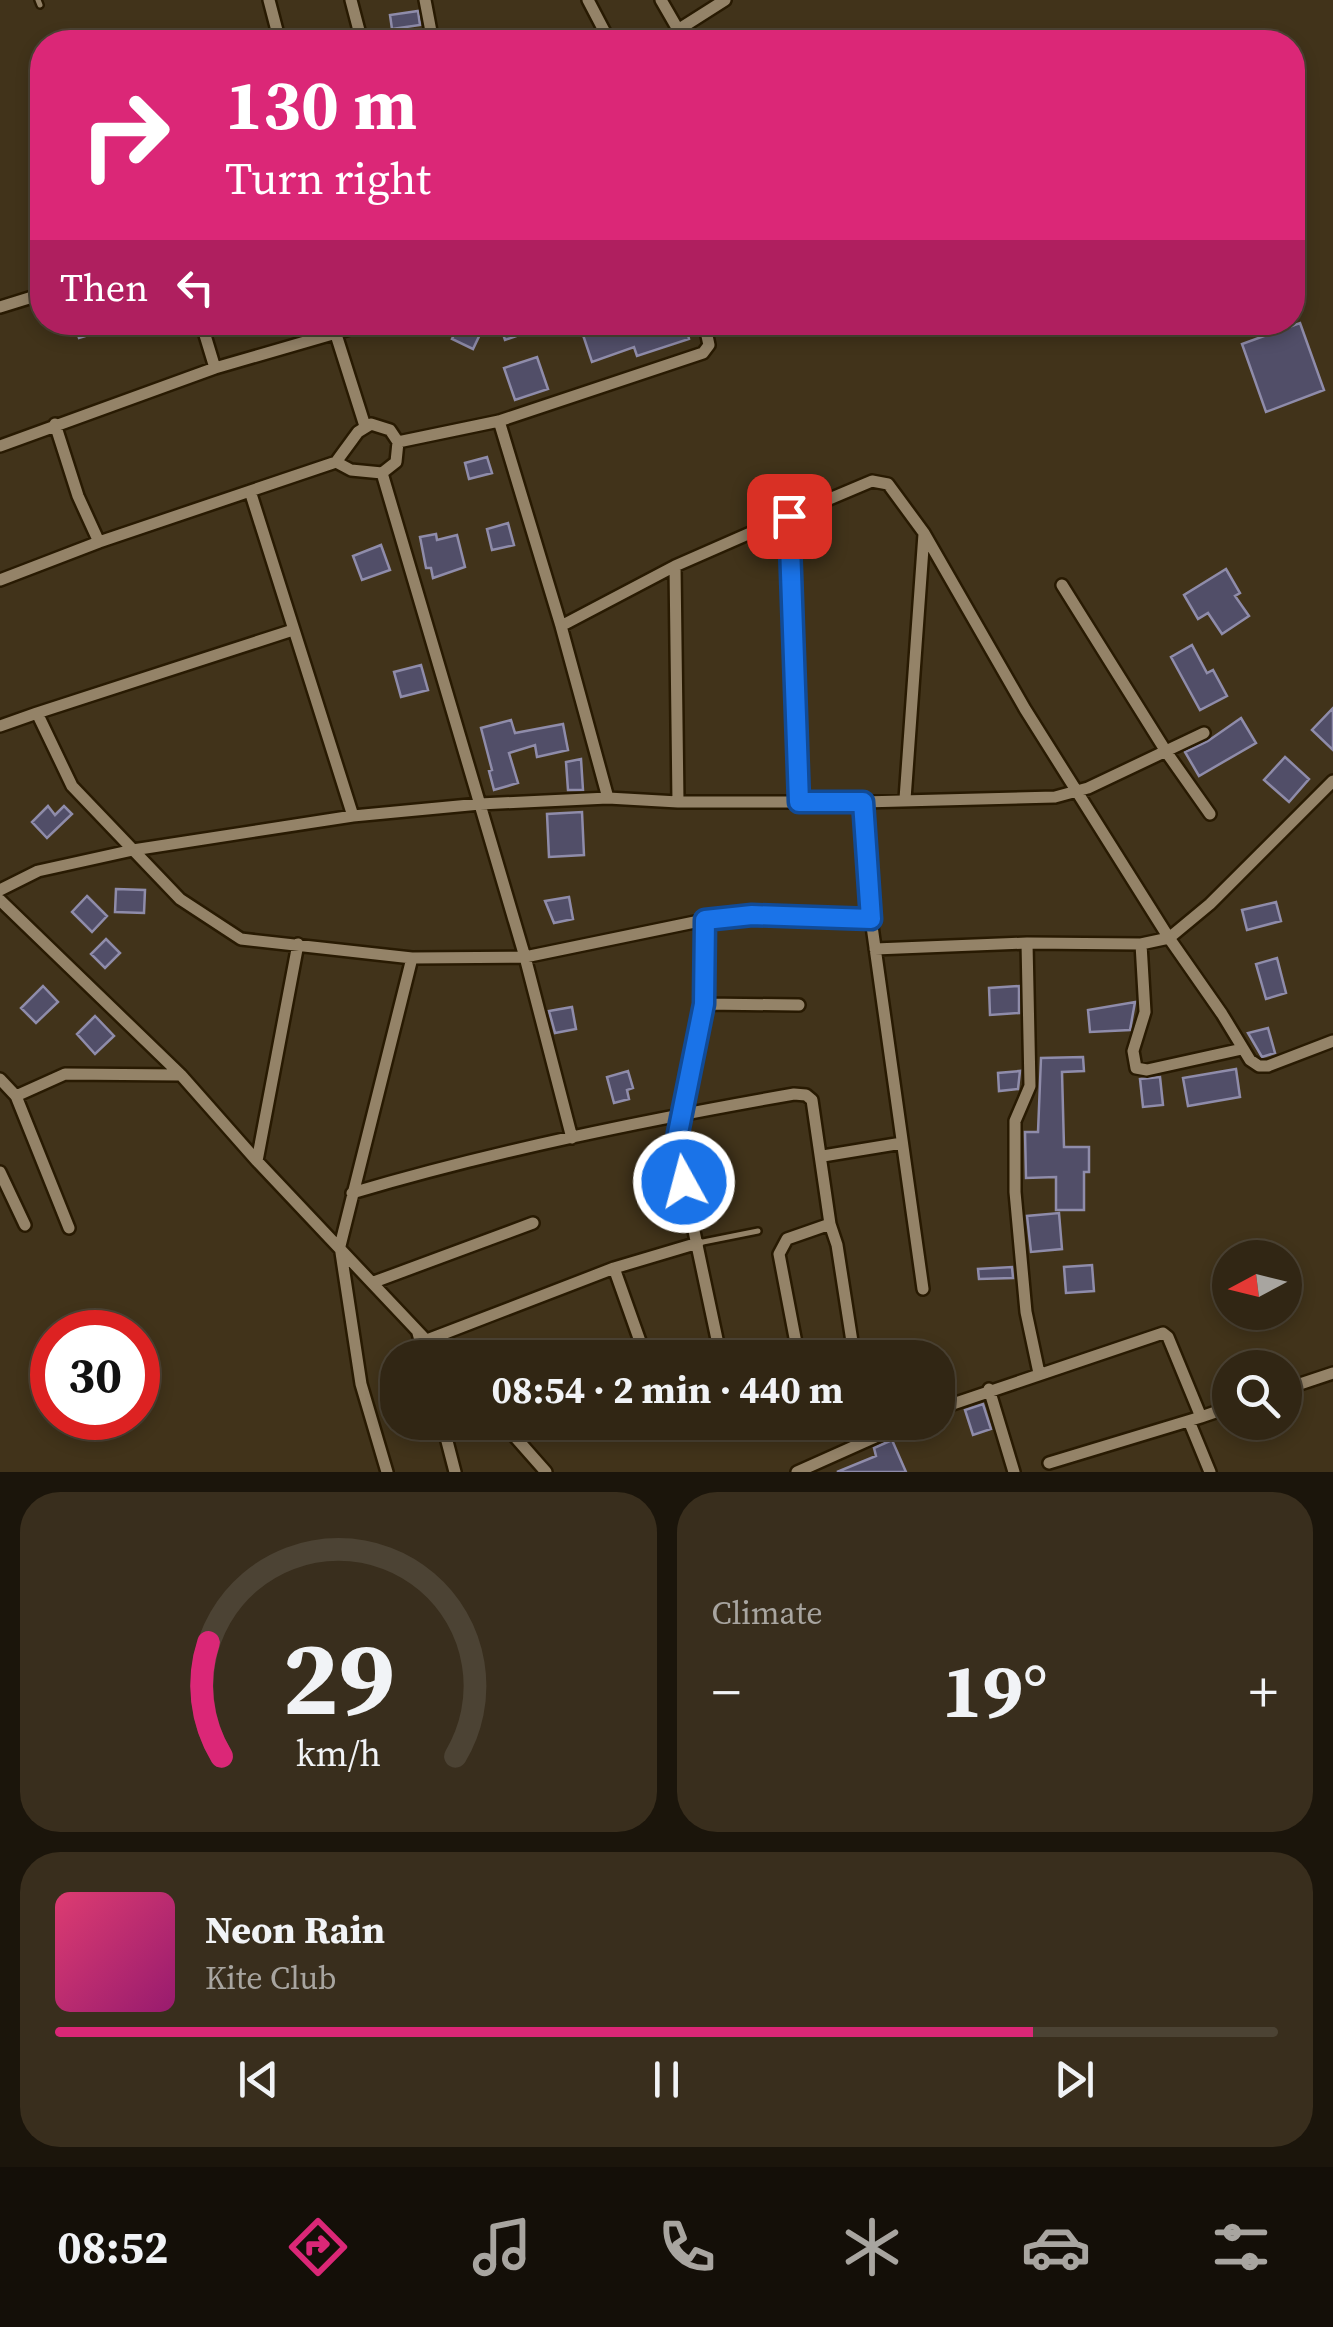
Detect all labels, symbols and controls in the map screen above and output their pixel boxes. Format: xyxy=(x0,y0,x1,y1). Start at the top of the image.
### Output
text: 130 m xyxy=(225,56,417,152)
icon: right xyxy=(60,70,190,200)
text: Turn right xyxy=(225,147,431,209)
icon: left xyxy=(168,260,223,315)
text: Then xyxy=(60,262,148,314)
pin xyxy=(747,474,832,559)
icon: arrive xyxy=(762,489,817,544)
position arrow xyxy=(632,1130,736,1234)
north arrow xyxy=(1212,1240,1302,1330)
map controls xyxy=(1212,1240,1302,1440)
speed limit sign: 30 xyxy=(30,1310,160,1440)
button: search xyxy=(1212,1350,1302,1440)
text: 08:54 · 2 min · 440 m xyxy=(491,1364,844,1416)
text: Climate xyxy=(712,1591,823,1635)
text: 29 xyxy=(282,1606,395,1749)
text: 19° xyxy=(942,1639,1048,1742)
text: − xyxy=(712,1654,741,1729)
text: + xyxy=(1249,1654,1278,1729)
text: km/h xyxy=(296,1729,381,1778)
text: Neon Rain xyxy=(205,1904,385,1956)
text: Kite Club xyxy=(205,1956,337,2000)
icon: previous xyxy=(231,2052,286,2107)
icon: pause xyxy=(639,2052,694,2107)
icon: next xyxy=(1047,2052,1102,2107)
icon: directions xyxy=(283,2212,353,2282)
icon: music xyxy=(467,2212,537,2282)
icon: phone xyxy=(652,2212,722,2282)
icon: climate xyxy=(837,2212,907,2282)
icon: car xyxy=(1021,2212,1091,2282)
icon: filters xyxy=(1206,2212,1276,2282)
text: 08:52 xyxy=(57,2216,168,2278)

